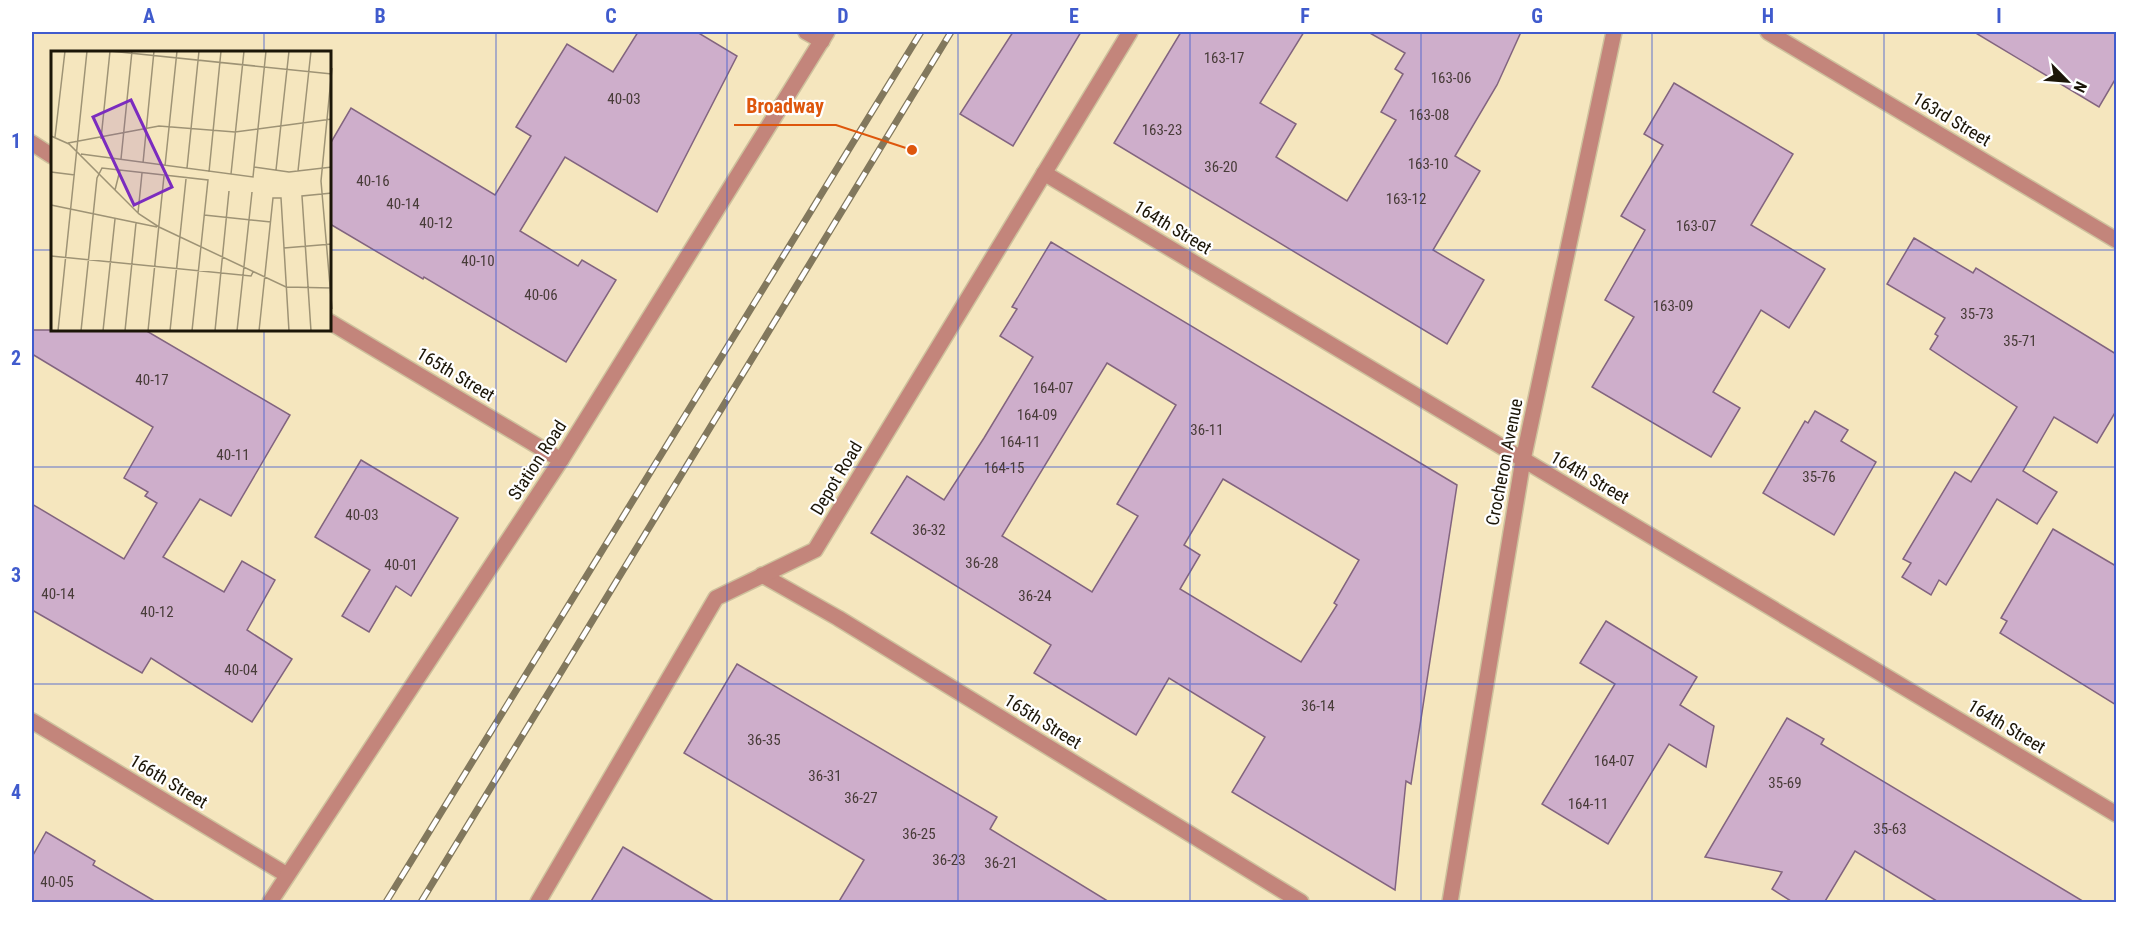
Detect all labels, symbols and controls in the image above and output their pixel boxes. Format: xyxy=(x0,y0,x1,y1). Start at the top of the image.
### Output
text: A xyxy=(143,4,155,28)
text: B xyxy=(374,4,386,28)
text: C xyxy=(605,4,617,28)
text: D xyxy=(837,4,849,28)
text: E xyxy=(1069,4,1079,28)
text: F xyxy=(1300,4,1310,28)
text: G xyxy=(1531,4,1543,28)
text: H xyxy=(1762,4,1774,28)
text: I xyxy=(1996,4,2002,28)
house number: 163-17 xyxy=(1204,49,1244,67)
inset map xyxy=(51,51,332,332)
north arrow xyxy=(2037,51,2097,111)
house number: 163-06 xyxy=(1431,69,1471,87)
text: N xyxy=(2069,79,2091,96)
callout: Broadway xyxy=(734,87,836,125)
street label: 163rd Street xyxy=(1909,88,1995,150)
house number: 40-03 xyxy=(607,90,641,108)
text: Broadway xyxy=(746,94,824,118)
house number: 163-08 xyxy=(1409,106,1449,124)
house number: 163-23 xyxy=(1142,121,1182,139)
text: 1 xyxy=(11,129,21,153)
house number: 163-10 xyxy=(1408,155,1448,173)
house number: 36-20 xyxy=(1204,158,1238,176)
house number: 40-16 xyxy=(356,172,390,190)
house number: 163-12 xyxy=(1386,190,1426,208)
house number: 40-14 xyxy=(386,195,420,213)
street label: 164th Street xyxy=(1130,196,1216,258)
house number: 40-12 xyxy=(419,214,453,232)
house number: 163-07 xyxy=(1676,217,1716,235)
house number: 40-10 xyxy=(461,252,495,270)
house number: 40-06 xyxy=(524,286,558,304)
house number: 163-09 xyxy=(1653,297,1693,315)
house number: 35-73 xyxy=(1960,305,1994,323)
house number: 35-71 xyxy=(2003,332,2037,350)
street label: 165th Street xyxy=(413,343,499,405)
text: 2 xyxy=(11,346,21,370)
house number: 40-17 xyxy=(135,371,169,389)
house number: 164-07 xyxy=(1033,379,1073,397)
street label: Crocheron Avenue xyxy=(1481,397,1527,527)
house number: 164-09 xyxy=(1017,406,1057,424)
street label: Station Road xyxy=(503,416,571,504)
house number: 36-11 xyxy=(1190,421,1224,439)
house number: 164-11 xyxy=(1000,433,1040,451)
street label: Depot Road xyxy=(806,437,866,519)
house number: 40-11 xyxy=(216,446,250,464)
street label: 164th Street xyxy=(1547,446,1633,508)
house number: 164-15 xyxy=(984,459,1024,477)
house number: 35-76 xyxy=(1802,468,1836,486)
house number: 40-03 xyxy=(345,506,379,524)
house number: 36-32 xyxy=(912,521,946,539)
house number: 36-28 xyxy=(965,554,999,572)
house number: 40-01 xyxy=(384,556,418,574)
text: 3 xyxy=(11,563,21,587)
house number: 40-14 xyxy=(41,585,75,603)
house number: 36-24 xyxy=(1018,587,1052,605)
house number: 40-12 xyxy=(140,603,174,621)
house number: 40-04 xyxy=(224,661,258,679)
street label: 165th Street xyxy=(1001,689,1085,753)
street label: 164th Street xyxy=(1964,695,2050,757)
house number: 36-14 xyxy=(1301,697,1335,715)
house number: 36-35 xyxy=(747,731,781,749)
street label: 166th Street xyxy=(126,750,212,812)
house number: 164-07 xyxy=(1594,752,1634,770)
house number: 36-31 xyxy=(808,767,842,785)
house number: 35-69 xyxy=(1768,774,1802,792)
text: 4 xyxy=(11,780,21,804)
house number: 36-27 xyxy=(844,789,878,807)
house number: 164-11 xyxy=(1568,795,1608,813)
house number: 35-63 xyxy=(1873,820,1907,838)
house number: 36-25 xyxy=(902,825,936,843)
house number: 36-23 xyxy=(932,851,966,869)
house number: 36-21 xyxy=(984,854,1018,872)
house number: 40-05 xyxy=(40,873,74,891)

